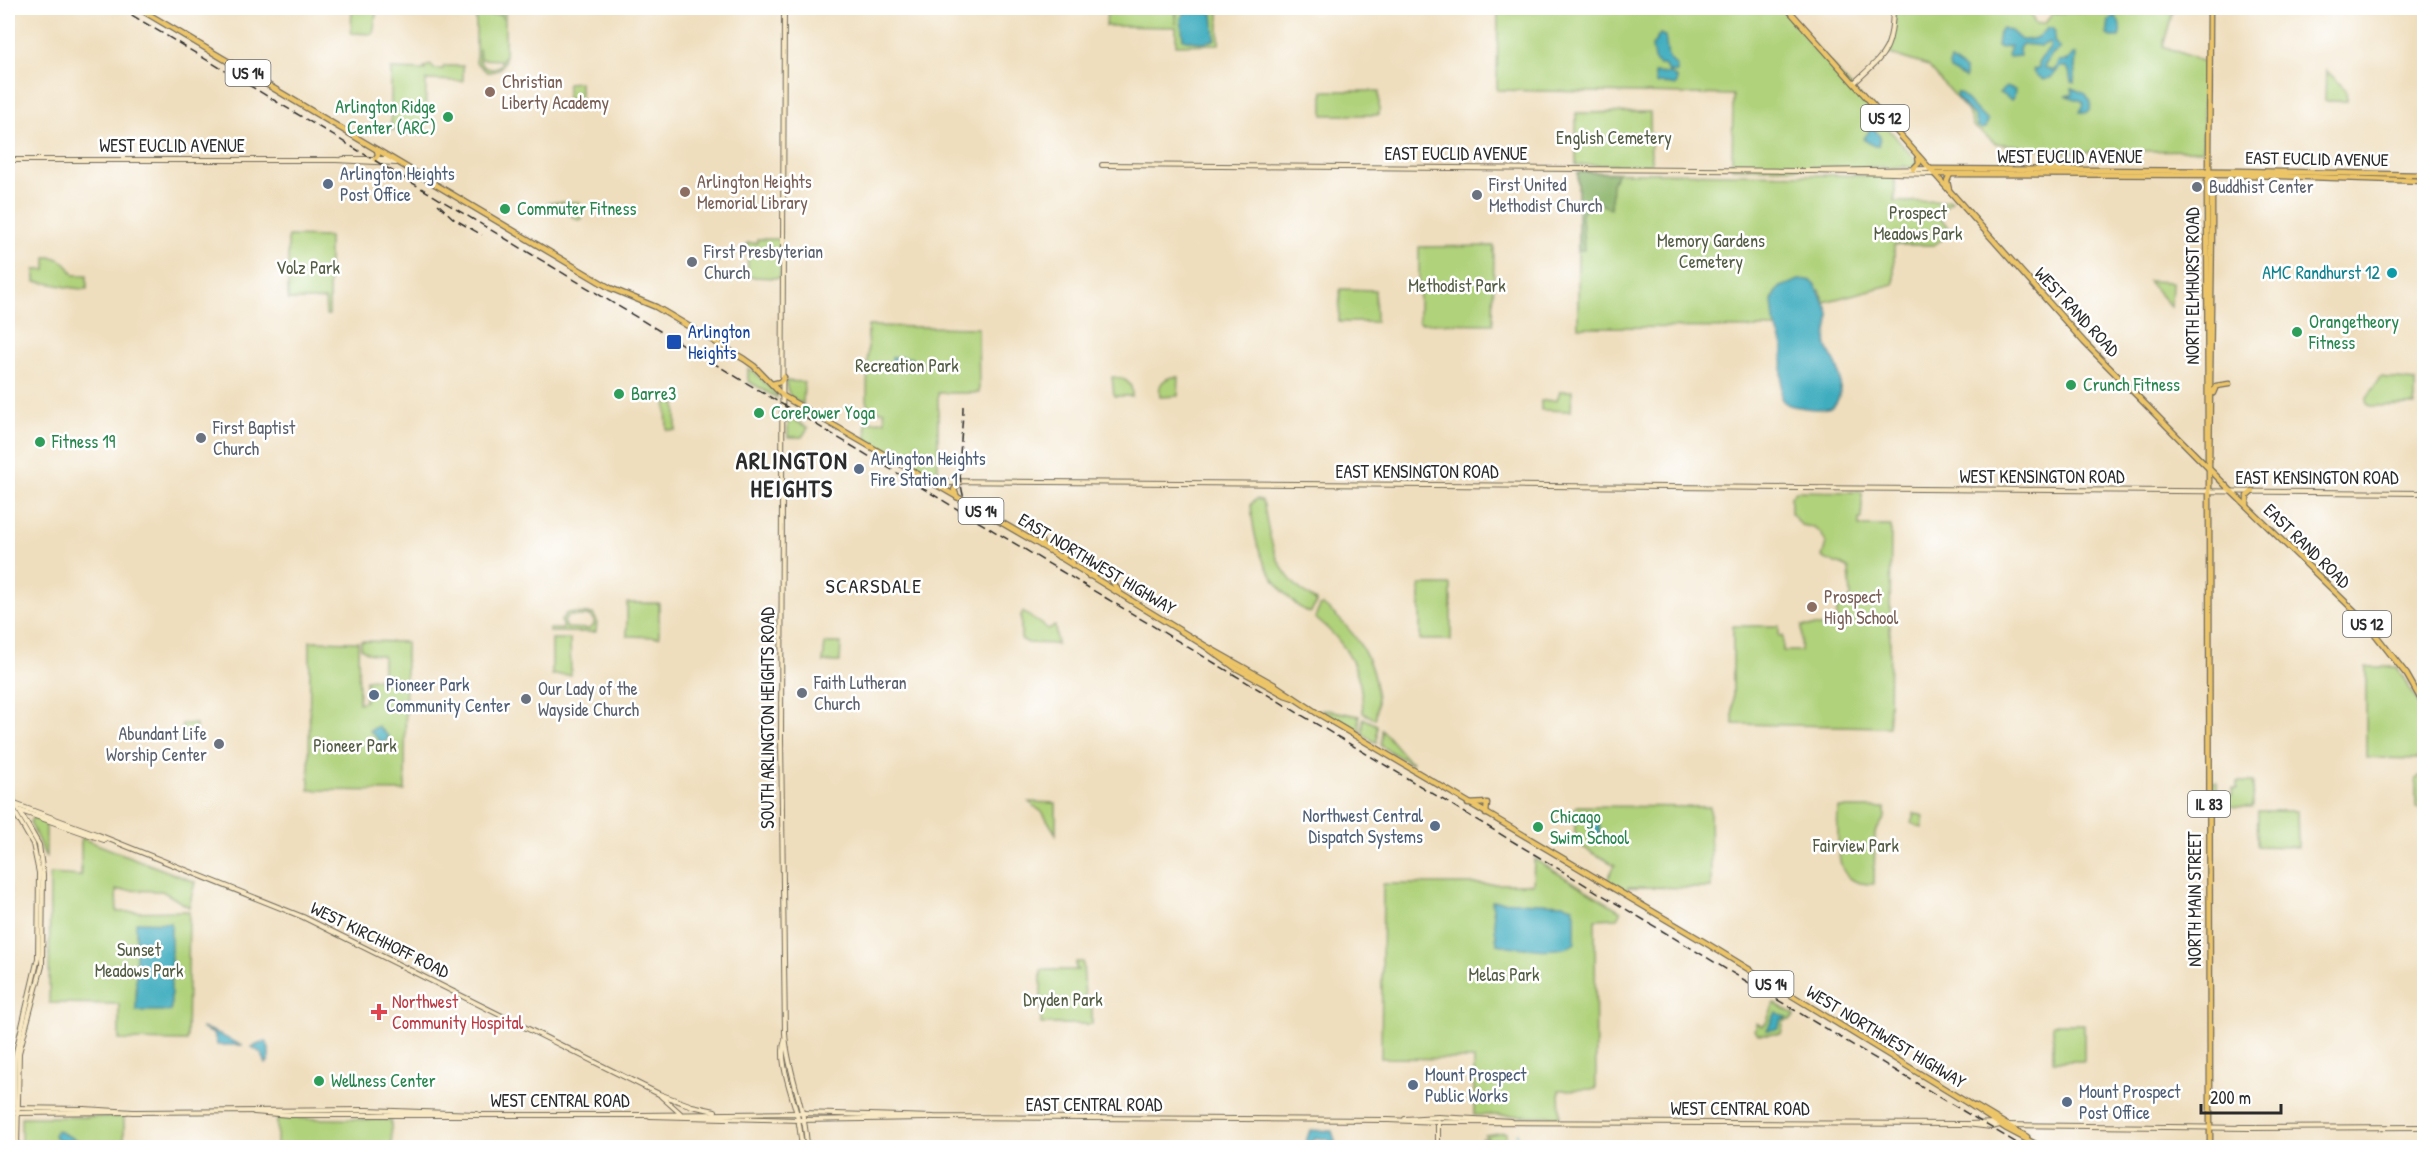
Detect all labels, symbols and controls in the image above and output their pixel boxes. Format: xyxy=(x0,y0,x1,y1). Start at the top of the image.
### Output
road number: US 14 xyxy=(226,60,270,86)
place label: Christian Liberty Academy xyxy=(502,69,609,115)
marker: Christian Liberty Academy xyxy=(483,85,497,99)
place label: Arlington Ridge Center (ARC) xyxy=(335,94,436,140)
road number: US 12 xyxy=(1861,105,1909,131)
marker: Arlington Ridge Center (ARC) xyxy=(441,110,455,124)
park label: English Cemetery xyxy=(1556,125,1672,150)
street label: WEST EUCLID AVENUE xyxy=(99,133,245,158)
street label: EAST EUCLID AVENUE xyxy=(1384,141,1528,166)
street label: WEST EUCLID AVENUE xyxy=(1997,144,2143,169)
street label: EAST EUCLID AVENUE xyxy=(2245,145,2389,172)
place label: Arlington Heights Post Office xyxy=(340,161,455,207)
place label: Arlington Heights Memorial Library xyxy=(697,169,812,215)
place label: First United Methodist Church xyxy=(1488,172,1603,218)
place label: Buddhist Center xyxy=(2209,174,2314,199)
marker: Arlington Heights Post Office xyxy=(321,177,335,191)
marker: Buddhist Center xyxy=(2190,180,2204,194)
marker: Arlington Heights Memorial Library xyxy=(678,185,692,199)
marker: First United Methodist Church xyxy=(1470,188,1484,202)
place label: Commuter Fitness xyxy=(517,196,636,221)
park label: Prospect Meadows Park xyxy=(1874,200,1963,246)
marker: Commuter Fitness xyxy=(498,202,512,216)
street label: NORTH ELMHURST ROAD xyxy=(2180,207,2205,364)
park label: Memory Gardens Cemetery xyxy=(1657,228,1765,274)
place label: First Presbyterian Church xyxy=(703,239,823,285)
park label: Volz Park xyxy=(276,255,341,280)
marker: First Presbyterian Church xyxy=(685,255,699,269)
place label: AMC Randhurst 12 xyxy=(2262,260,2381,285)
street label: WEST RAND ROAD xyxy=(2029,261,2126,362)
marker: AMC Randhurst 12 xyxy=(2385,266,2399,280)
park label: Methodist Park xyxy=(1408,273,1506,298)
place label: Orangetheory Fitness xyxy=(2308,309,2399,355)
place label: Arlington Heights xyxy=(688,319,750,365)
marker: Orangetheory Fitness xyxy=(2290,325,2304,339)
marker: Arlington Heights xyxy=(665,333,683,351)
park label: Recreation Park xyxy=(855,353,959,378)
place label: Crunch Fitness xyxy=(2083,372,2180,397)
marker: Crunch Fitness xyxy=(2064,378,2078,392)
place label: Barre3 xyxy=(631,381,676,406)
marker: Barre3 xyxy=(612,387,626,401)
place label: CorePower Yoga xyxy=(771,400,875,425)
marker: CorePower Yoga xyxy=(752,406,766,420)
place label: First Baptist Church xyxy=(212,415,296,461)
place label: Fitness 19 xyxy=(51,429,116,454)
marker: First Baptist Church xyxy=(194,431,208,445)
marker: Fitness 19 xyxy=(33,435,47,449)
district label: ARLINGTON HEIGHTS xyxy=(736,444,848,504)
place label: Arlington Heights Fire Station 1 xyxy=(870,446,986,492)
street label: EAST KENSINGTON ROAD xyxy=(1336,459,1499,484)
marker: Arlington Heights Fire Station 1 xyxy=(852,462,866,476)
street label: WEST KENSINGTON ROAD xyxy=(1959,464,2125,489)
street label: EAST KENSINGTON ROAD xyxy=(2236,465,2399,490)
road number: US 14 xyxy=(958,498,1004,524)
street label: EAST RAND ROAD xyxy=(2258,498,2357,594)
street label: EAST NORTHWEST HIGHWAY xyxy=(1014,507,1181,621)
district label: SCARSDALE xyxy=(825,572,923,599)
place label: Prospect High School xyxy=(1824,584,1898,630)
marker: Prospect High School xyxy=(1805,600,1819,614)
street label: SOUTH ARLINGTON HEIGHTS ROAD xyxy=(755,607,780,829)
road number: US 12 xyxy=(2343,611,2391,637)
place label: Faith Lutheran Church xyxy=(813,670,907,716)
place label: Pioneer Park Community Center xyxy=(386,672,510,718)
place label: Our Lady of the Wayside Church xyxy=(538,676,640,722)
marker: Faith Lutheran Church xyxy=(795,686,809,700)
marker: Pioneer Park Community Center xyxy=(367,688,381,702)
marker: Our Lady of the Wayside Church xyxy=(519,692,533,706)
place label: Abundant Life Worship Center xyxy=(106,721,207,767)
park label: Pioneer Park xyxy=(313,733,397,758)
marker: Abundant Life Worship Center xyxy=(212,737,226,751)
road number: IL 83 xyxy=(2188,791,2230,817)
place label: Northwest Central Dispatch Systems xyxy=(1303,803,1423,849)
place label: Chicago Swim School xyxy=(1550,804,1629,850)
marker: Northwest Central Dispatch Systems xyxy=(1428,819,1442,833)
marker: Chicago Swim School xyxy=(1531,820,1545,834)
street label: NORTH MAIN STREET xyxy=(2182,831,2207,967)
park label: Fairview Park xyxy=(1812,833,1899,858)
street label: WEST KIRCHHOFF ROAD xyxy=(307,895,454,984)
park label: Sunset Meadows Park xyxy=(95,937,184,983)
park label: Melas Park xyxy=(1469,962,1540,987)
road number: US 14 xyxy=(1748,971,1794,997)
street label: WEST NORTHWEST HIGHWAY xyxy=(1802,979,1971,1094)
park label: Dryden Park xyxy=(1023,987,1103,1012)
place label: Northwest Community Hospital xyxy=(392,989,524,1035)
marker: Northwest Community Hospital xyxy=(370,1003,388,1021)
place label: Mount Prospect Public Works xyxy=(1425,1062,1527,1108)
place label: Wellness Center xyxy=(331,1068,436,1093)
marker: Wellness Center xyxy=(312,1074,326,1088)
scale bar xyxy=(2201,1077,2280,1115)
marker: Mount Prospect Public Works xyxy=(1406,1078,1420,1092)
place label: Mount Prospect Post Office xyxy=(2079,1079,2181,1125)
text: 200 m xyxy=(2210,1085,2251,1110)
street label: WEST CENTRAL ROAD xyxy=(491,1088,630,1113)
street label: EAST CENTRAL ROAD xyxy=(1026,1092,1163,1117)
marker: Mount Prospect Post Office xyxy=(2060,1095,2074,1109)
street label: WEST CENTRAL ROAD xyxy=(1671,1096,1810,1121)

